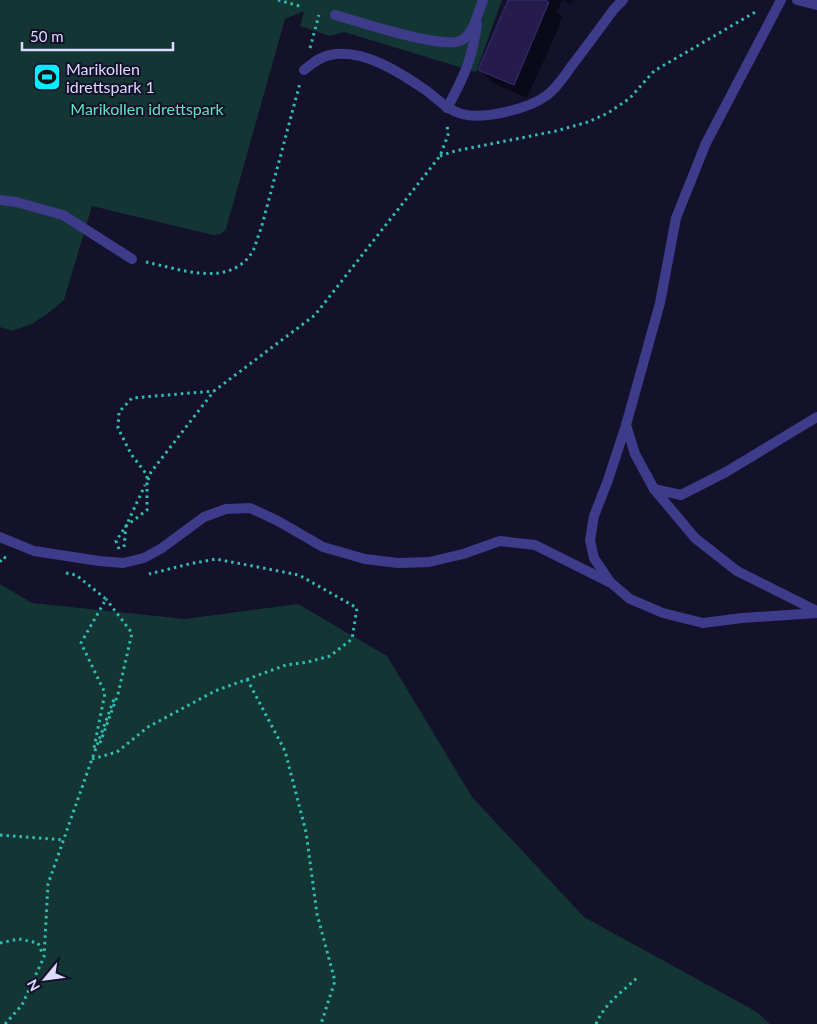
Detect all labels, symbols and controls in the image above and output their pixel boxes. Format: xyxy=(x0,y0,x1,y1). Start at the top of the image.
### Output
scale bar xyxy=(22,20,174,52)
text: 50 m xyxy=(30,27,64,45)
place label: Marikollen idrettspark 1 xyxy=(66,59,155,96)
sports icon: Marikollen idrettspark 1 xyxy=(32,62,62,92)
park label: Marikollen idrettspark xyxy=(70,99,225,118)
north arrow xyxy=(20,954,70,1004)
text: N xyxy=(23,977,43,994)

